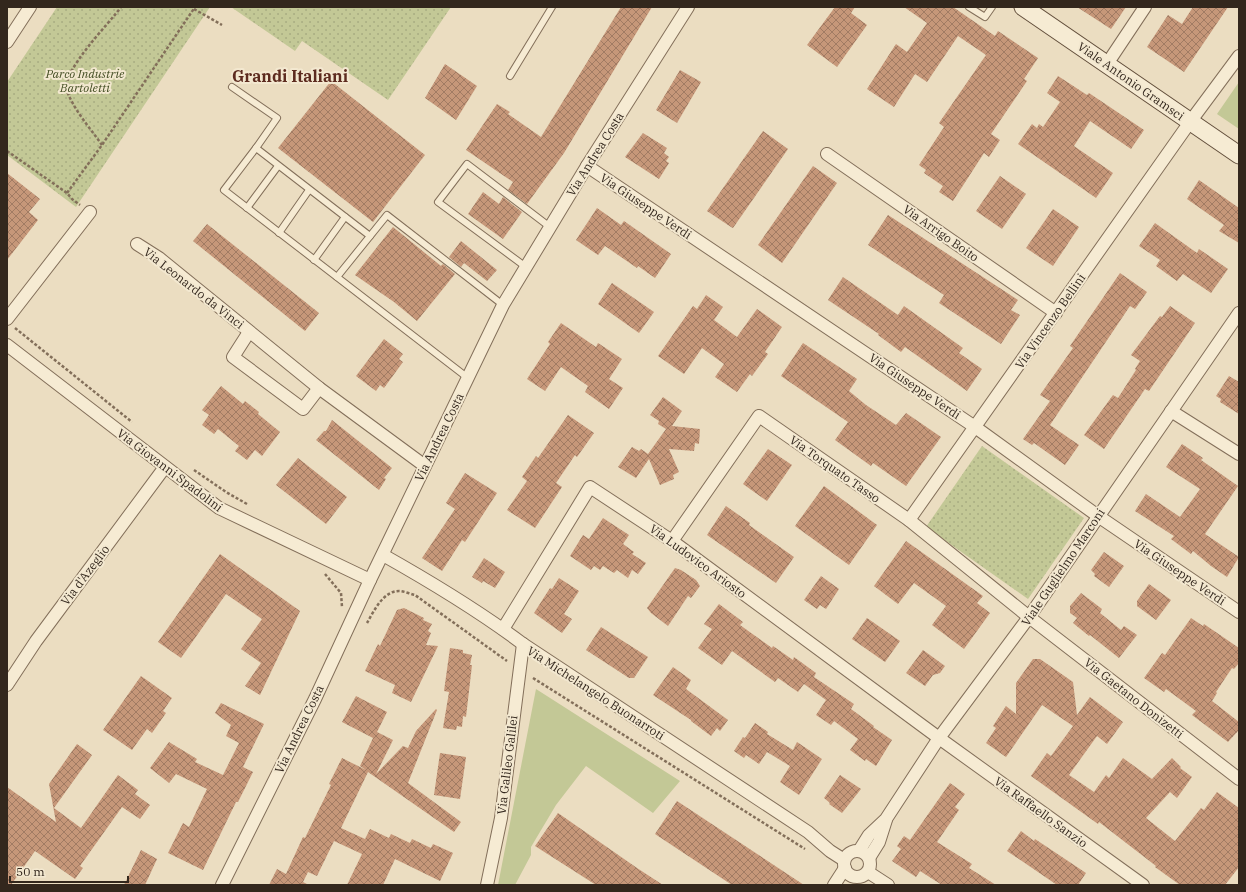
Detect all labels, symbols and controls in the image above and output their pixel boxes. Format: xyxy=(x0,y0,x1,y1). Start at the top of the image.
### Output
street label: Viale Antonio Gramsci xyxy=(1075,39,1187,124)
park label: Parco Industrie Bartoletti xyxy=(45,66,125,95)
district label: Grandi Italiani xyxy=(232,66,348,86)
street label: Via Andrea Costa xyxy=(563,109,627,199)
street label: Via Giuseppe Verdi xyxy=(597,170,695,242)
street label: Via Arrigo Boito xyxy=(900,201,982,265)
street label: Via Leonardo da Vinci xyxy=(141,244,247,332)
street label: Via Vincenzo Bellini xyxy=(1012,270,1089,371)
street label: Via Giuseppe Verdi xyxy=(866,350,964,422)
street label: Via Andrea Costa xyxy=(411,390,467,484)
street label: Via Giovanni Spadolini xyxy=(114,425,226,515)
street label: Via Torquato Tasso xyxy=(787,432,883,506)
street label: Viale Guglielmo Marconi xyxy=(1018,505,1108,629)
street label: Via Ludovico Ariosto xyxy=(647,521,749,601)
street label: Via Giuseppe Verdi xyxy=(1131,536,1229,608)
street label: Via d'Azeglio xyxy=(58,542,113,608)
street label: Via Michelangelo Buonarroti xyxy=(524,643,668,743)
street label: Via Gaetano Donizetti xyxy=(1081,655,1187,742)
street label: Via Andrea Costa xyxy=(271,682,327,776)
street label: Via Galileo Galilei xyxy=(493,714,521,815)
street label: Via Raffaello Sanzio xyxy=(992,773,1091,851)
scale bar xyxy=(10,858,128,884)
text: 50 m xyxy=(16,864,45,879)

